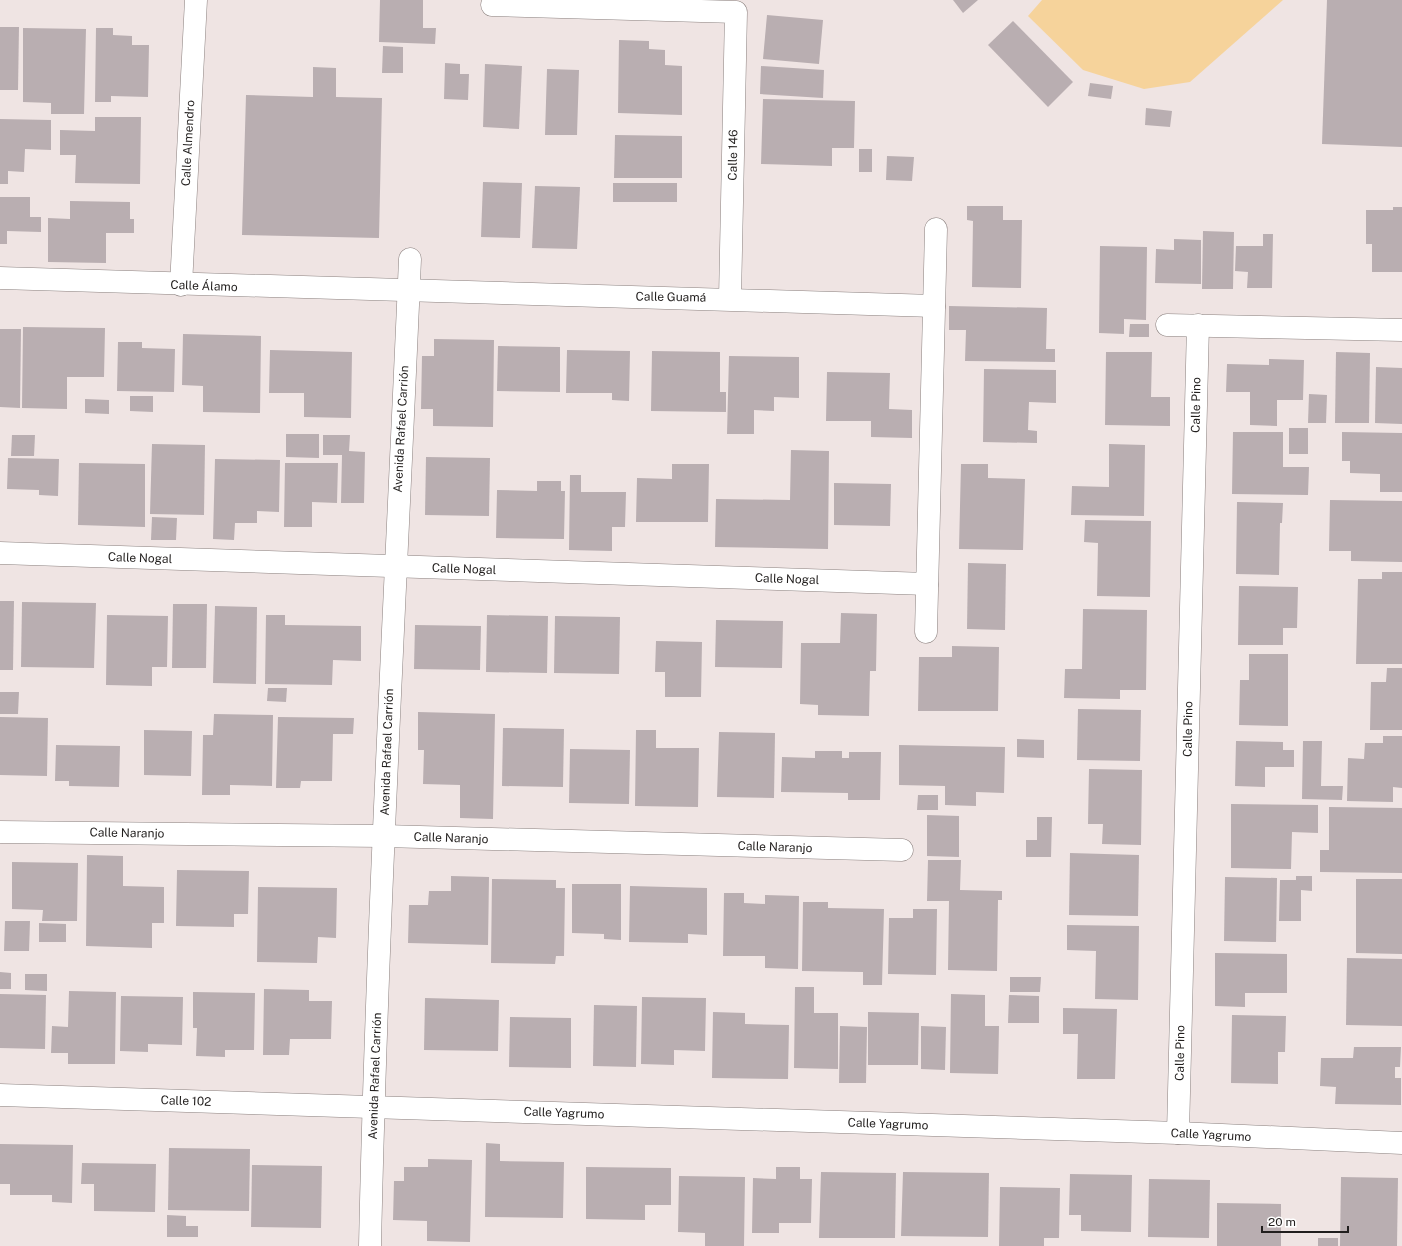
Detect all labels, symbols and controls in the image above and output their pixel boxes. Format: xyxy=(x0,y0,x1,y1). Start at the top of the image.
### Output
street label: Calle Almendro xyxy=(179,99,197,186)
street label: Calle 146 xyxy=(726,129,740,181)
street label: Calle Álamo xyxy=(170,278,238,294)
street label: Calle Guamá xyxy=(636,289,706,305)
street label: Avenida Rafael Carrión xyxy=(391,365,411,493)
street label: Calle Pino xyxy=(1189,377,1203,433)
street label: Calle Nogal xyxy=(108,550,173,566)
street label: Calle Nogal xyxy=(432,561,497,577)
street label: Calle Nogal xyxy=(755,571,820,587)
street label: Avenida Rafael Carrión xyxy=(378,688,396,816)
street label: Calle Pino xyxy=(1181,701,1195,757)
street label: Calle Naranjo xyxy=(89,825,165,841)
street label: Calle Naranjo xyxy=(413,830,489,846)
street label: Calle Naranjo xyxy=(737,839,813,855)
street label: Avenida Rafael Carrión xyxy=(366,1012,384,1140)
street label: Calle Pino xyxy=(1173,1025,1187,1081)
street label: Calle 102 xyxy=(160,1093,212,1109)
street label: Calle Yagrumo xyxy=(523,1105,605,1121)
street label: Calle Yagrumo xyxy=(847,1116,929,1132)
street label: Calle Yagrumo xyxy=(1170,1126,1252,1144)
scale bar xyxy=(1262,1208,1348,1234)
text: 20 m xyxy=(1268,1215,1296,1229)

